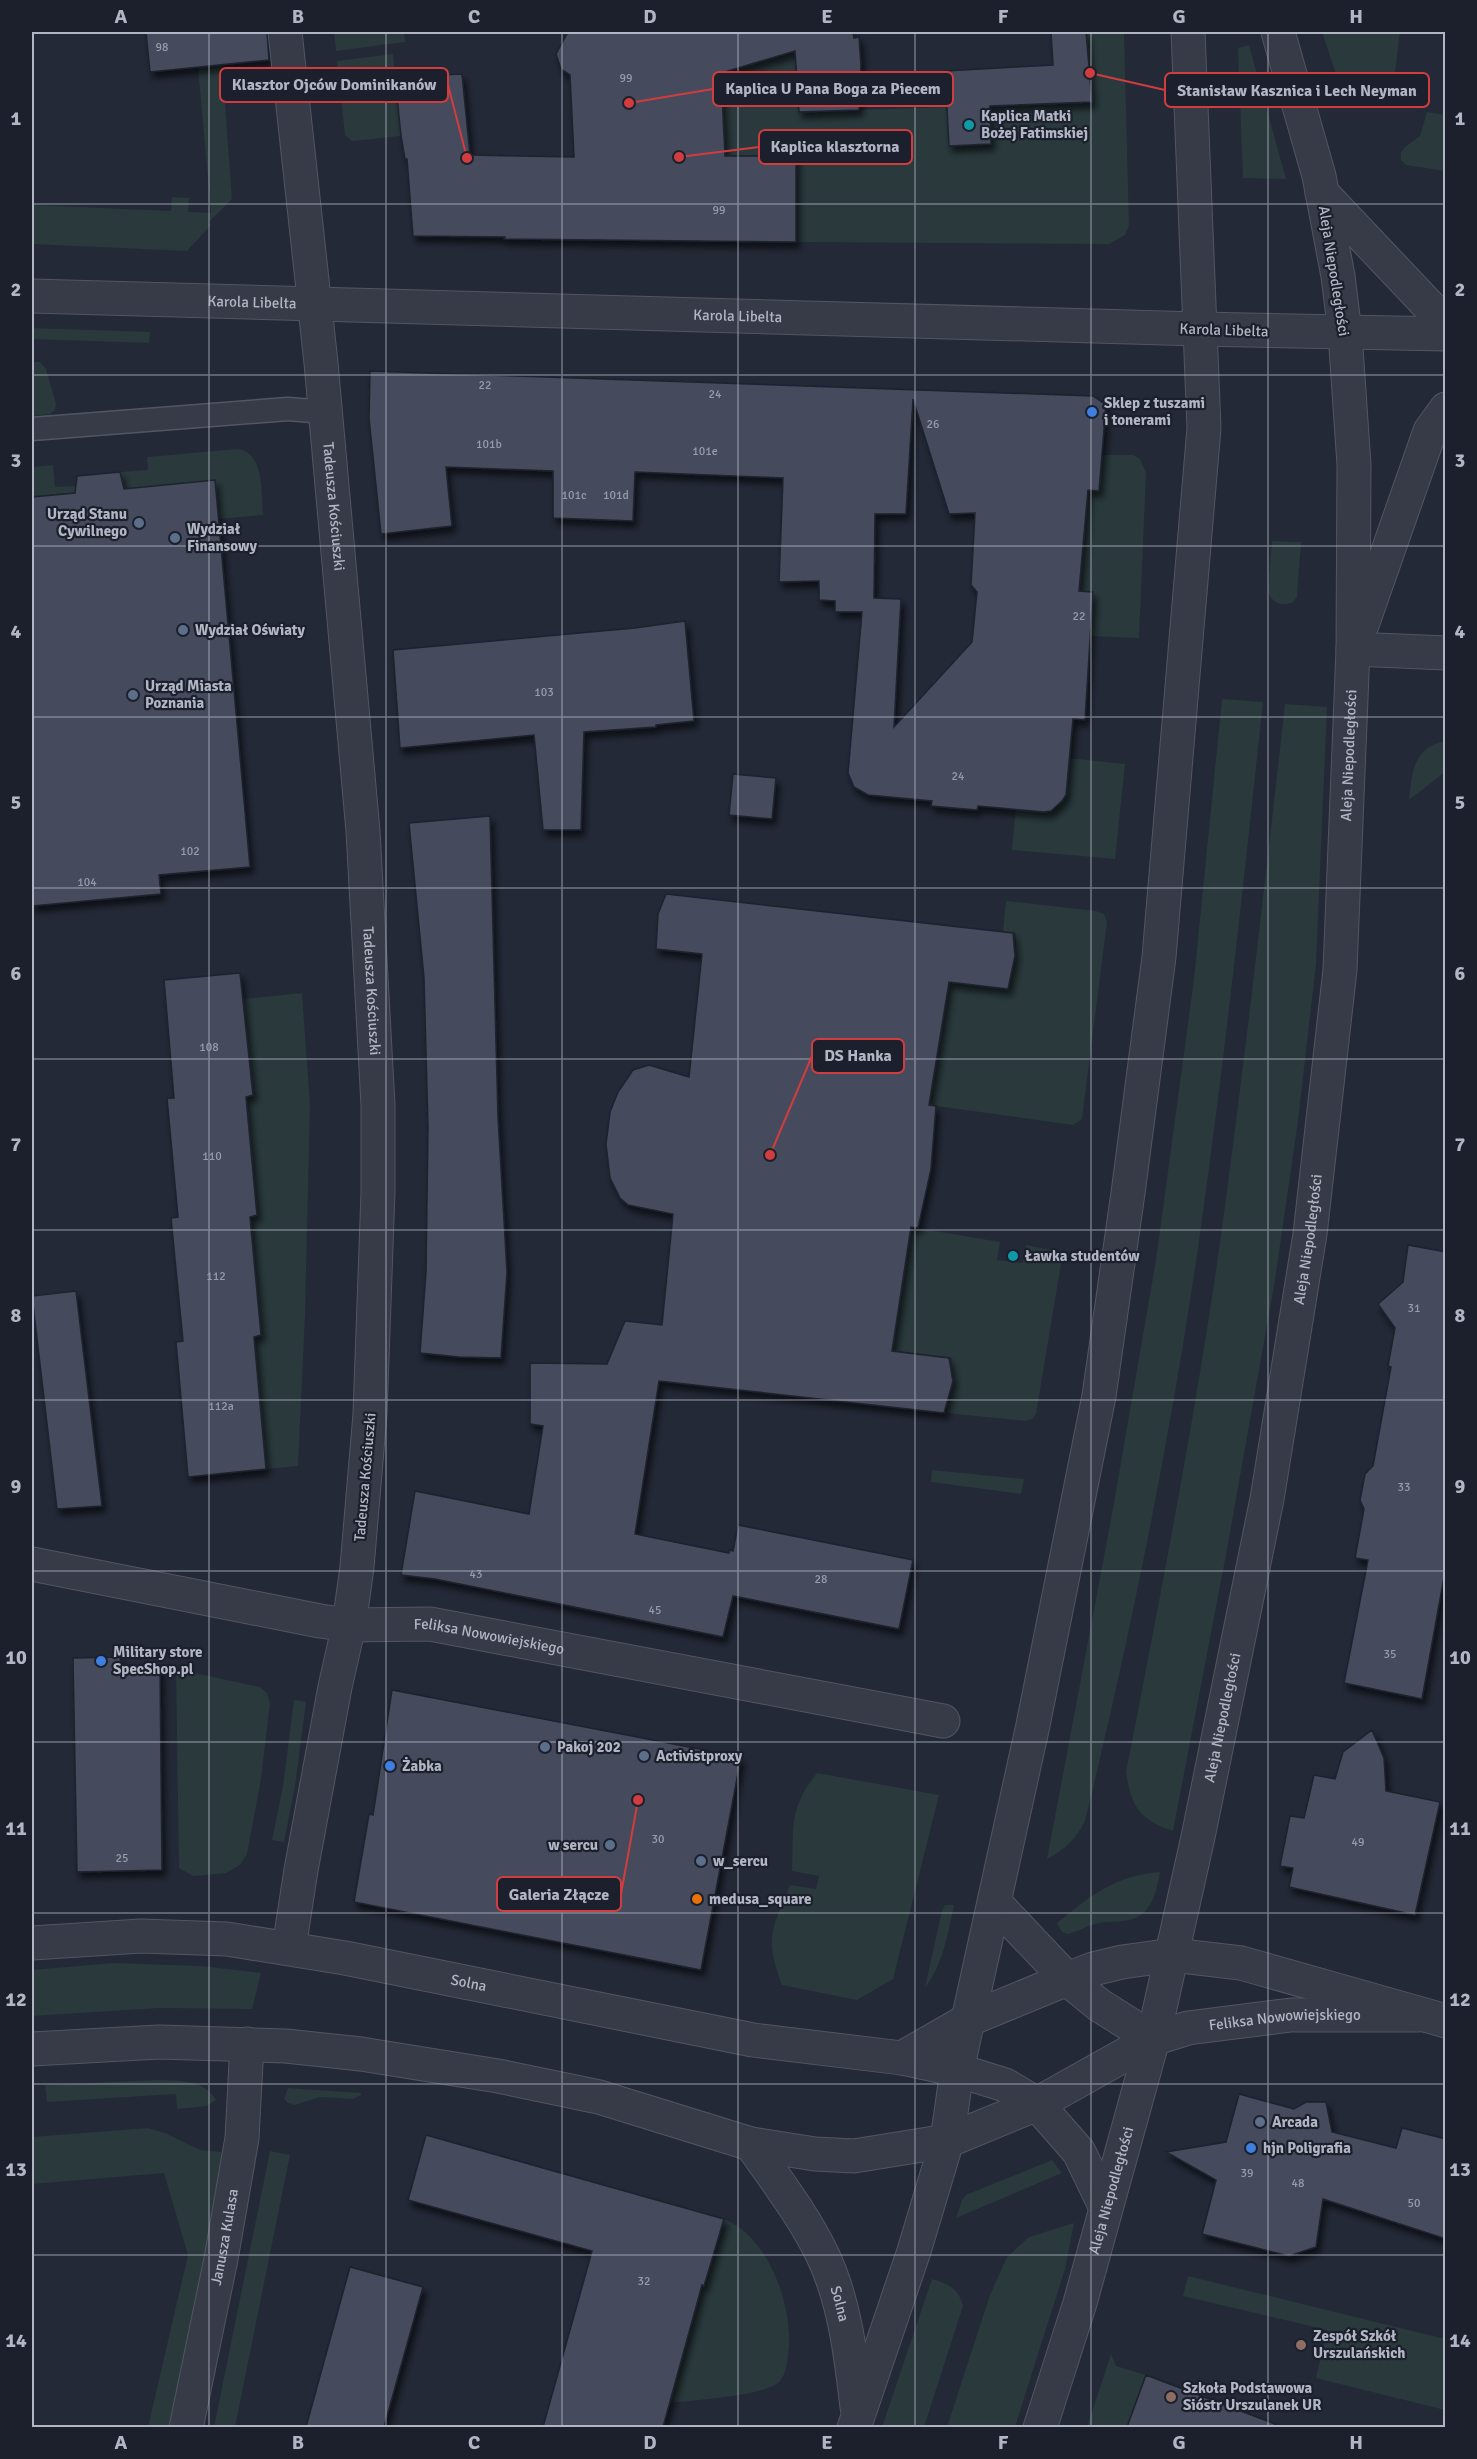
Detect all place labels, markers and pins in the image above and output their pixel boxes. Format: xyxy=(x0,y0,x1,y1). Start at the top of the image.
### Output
callout: Klasztor Ojców Dominikanów xyxy=(220,68,448,102)
callout: Kaplica U Pana Boga za Piecem xyxy=(713,72,953,106)
callout: Stanisław Kasznica i Lech Neyman xyxy=(1165,73,1429,107)
place label: Kaplica Matki Bożej Fatimskiej xyxy=(981,107,1088,142)
marker: Kaplica Matki Bożej Fatimskiej xyxy=(962,118,976,132)
callout: Kaplica klasztorna xyxy=(759,130,912,164)
place label: Sklep z tuszami i tonerami xyxy=(1104,394,1205,429)
marker: Sklep z tuszami i tonerami xyxy=(1085,405,1099,419)
place label: Urząd Stanu Cywilnego xyxy=(47,505,127,540)
marker: Urząd Stanu Cywilnego xyxy=(132,516,146,530)
place label: Wydział Finansowy xyxy=(187,520,257,555)
marker: Wydział Finansowy xyxy=(168,531,182,545)
place label: Wydział Oświaty xyxy=(195,621,306,639)
marker: Wydział Oświaty xyxy=(176,623,190,637)
place label: Urząd Miasta Poznania xyxy=(145,677,232,712)
marker: Urząd Miasta Poznania xyxy=(126,688,140,702)
callout: DS Hanka xyxy=(812,1039,904,1073)
place label: Ławka studentów xyxy=(1024,1247,1140,1265)
marker: Ławka studentów xyxy=(1006,1249,1020,1263)
place label: Military store SpecShop.pl xyxy=(113,1643,203,1678)
marker: Military store SpecShop.pl xyxy=(94,1654,108,1668)
place label: Pakoj 202 xyxy=(557,1738,621,1756)
marker: Pakoj 202 xyxy=(538,1740,552,1754)
place label: Activistproxy xyxy=(656,1747,743,1765)
marker: Activistproxy xyxy=(637,1749,651,1763)
place label: Żabka xyxy=(402,1757,442,1775)
marker: Żabka xyxy=(383,1759,397,1773)
place label: w sercu xyxy=(548,1836,598,1854)
marker: w sercu xyxy=(603,1838,617,1852)
place label: w_sercu xyxy=(713,1852,768,1870)
marker: w_sercu xyxy=(694,1854,708,1868)
callout: Galeria Złącze xyxy=(497,1877,621,1911)
place label: medusa_square xyxy=(709,1890,812,1908)
marker: medusa_square xyxy=(690,1892,704,1906)
place label: Arcada xyxy=(1272,2113,1318,2131)
marker: Arcada xyxy=(1253,2115,1267,2129)
place label: hjn Poligrafia xyxy=(1263,2139,1351,2157)
marker: hjn Poligrafia xyxy=(1244,2141,1258,2155)
place label: Zespół Szkół Urszulańskich xyxy=(1313,2327,1405,2362)
marker: Zespół Szkół Urszulańskich xyxy=(1294,2338,1308,2352)
place label: Szkoła Podstawowa Sióstr Urszulanek UR xyxy=(1183,2379,1321,2414)
marker: Szkoła Podstawowa Sióstr Urszulanek UR xyxy=(1164,2390,1178,2404)

